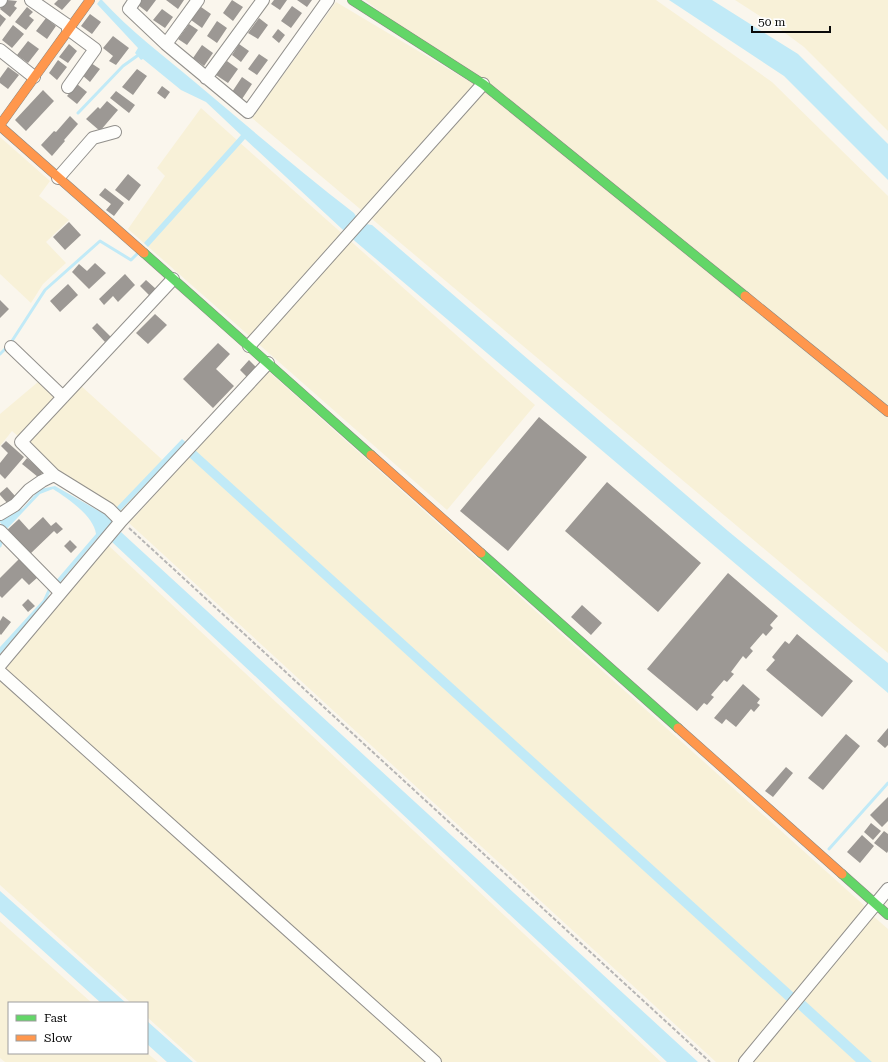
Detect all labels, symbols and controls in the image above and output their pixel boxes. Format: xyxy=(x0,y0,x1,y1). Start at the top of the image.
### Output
scale bar xyxy=(752,8,830,34)
text: 50 m xyxy=(758,15,785,29)
legend xyxy=(8,1002,148,1054)
text: Fast xyxy=(44,1011,68,1025)
text: Slow xyxy=(44,1031,72,1045)

